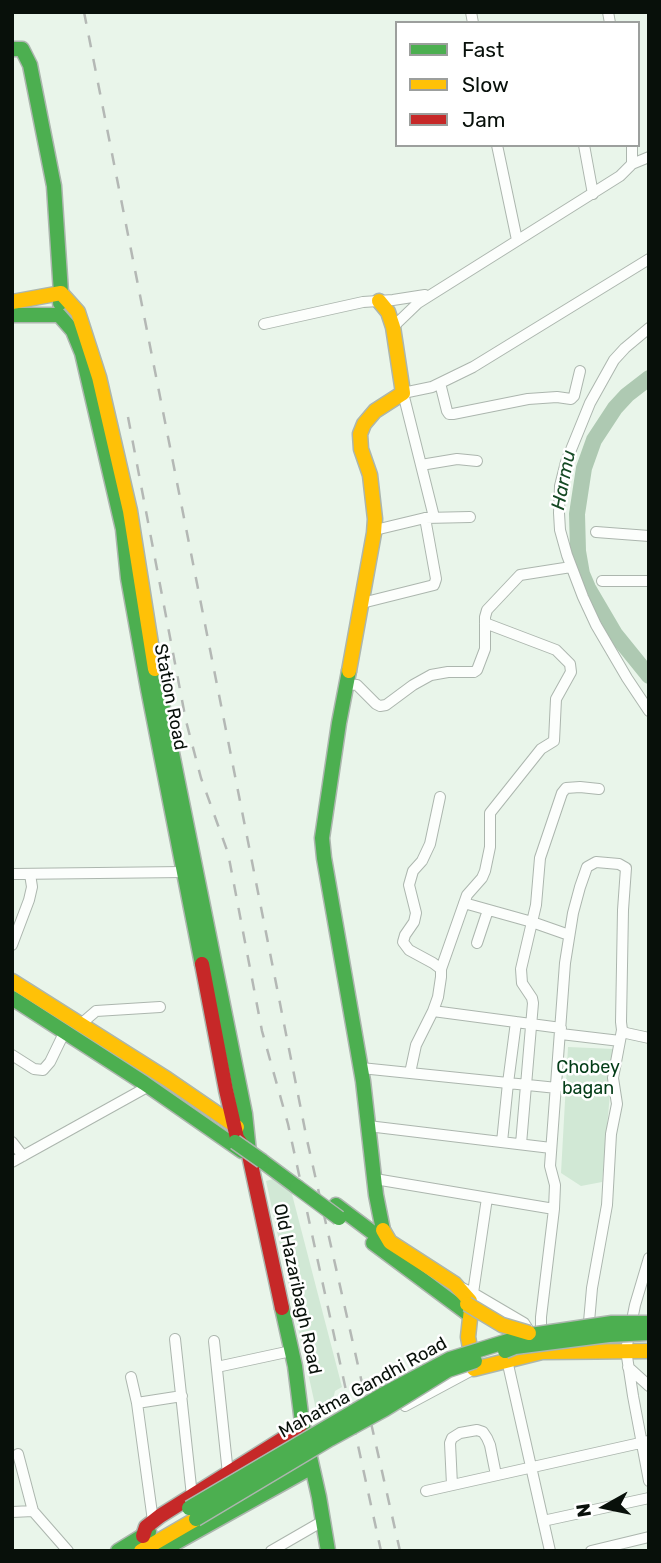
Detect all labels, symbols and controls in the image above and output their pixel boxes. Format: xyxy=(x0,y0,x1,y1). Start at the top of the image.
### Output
legend xyxy=(395,21,640,147)
text: Fast xyxy=(462,37,504,62)
text: Slow xyxy=(462,72,509,97)
text: Jam xyxy=(462,107,506,132)
water label: Harmu xyxy=(547,448,581,512)
street label: Station Road xyxy=(149,642,191,752)
park label: Chobey bagan xyxy=(556,1057,620,1100)
street label: Old Hazaribagh Road xyxy=(268,1202,326,1376)
street label: Mahatma Gandhi Road xyxy=(275,1333,451,1443)
north arrow xyxy=(570,1472,640,1542)
text: N xyxy=(571,1502,596,1519)

